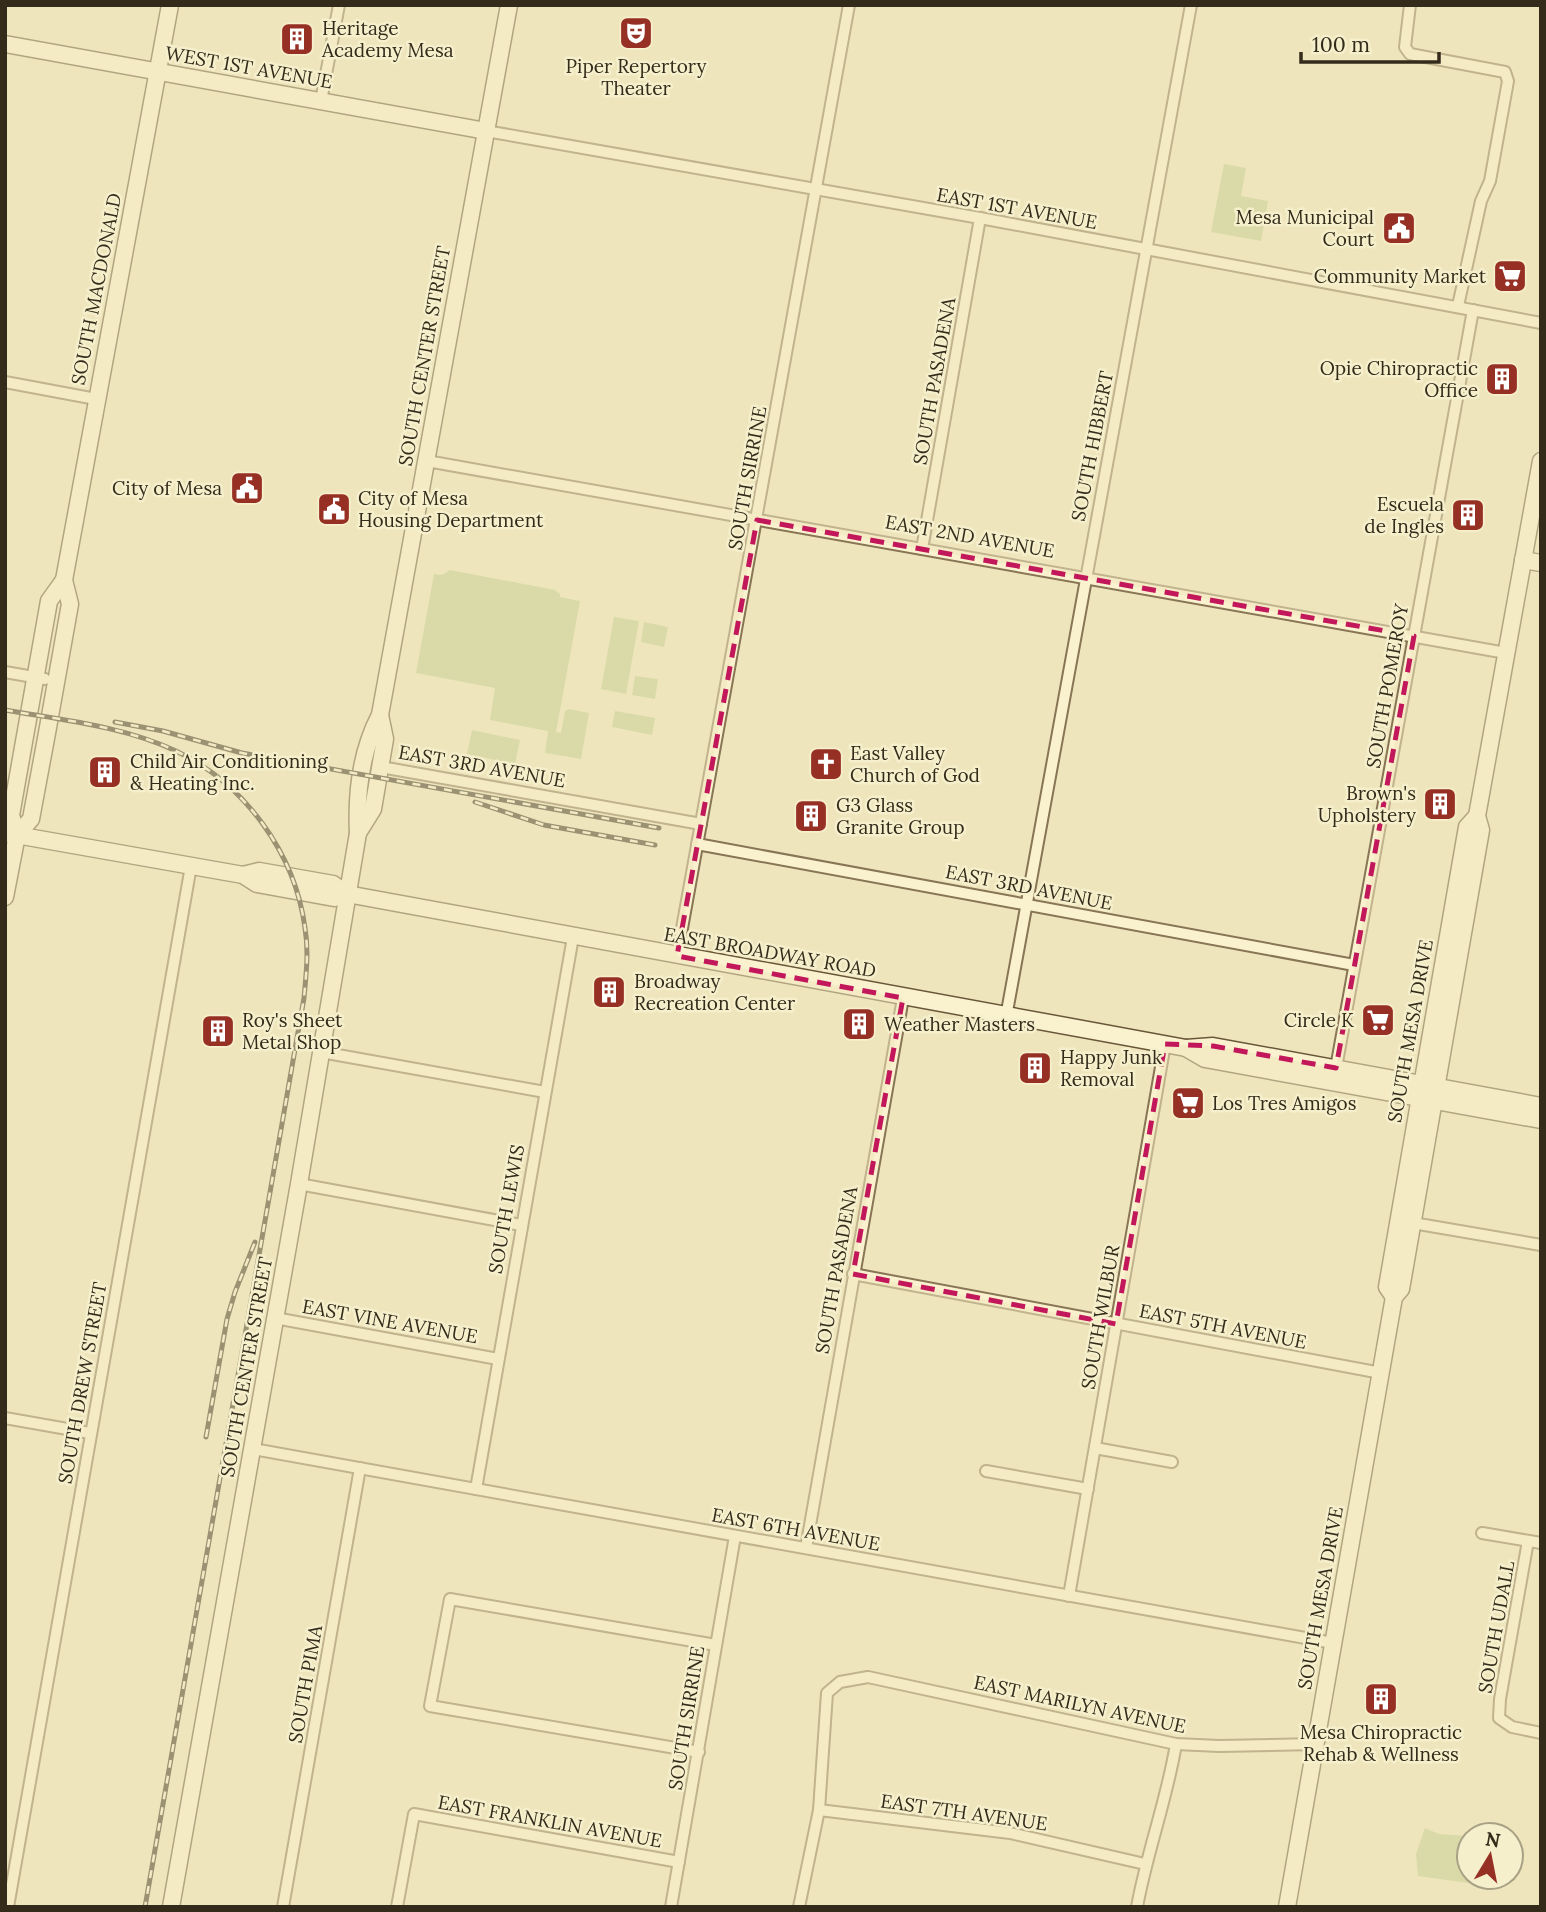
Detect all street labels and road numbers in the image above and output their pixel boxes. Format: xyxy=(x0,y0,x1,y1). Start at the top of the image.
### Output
street label: WEST 1ST AVENUE xyxy=(163,40,335,94)
street label: EAST 1ST AVENUE xyxy=(935,182,1099,234)
street label: SOUTH MACDONALD xyxy=(66,191,126,387)
street label: SOUTH CENTER STREET xyxy=(393,244,455,468)
street label: SOUTH PASADENA xyxy=(907,294,961,467)
street label: SOUTH HIBBERT xyxy=(1066,369,1118,523)
street label: SOUTH SIRRINE xyxy=(723,404,771,552)
street label: EAST 2ND AVENUE xyxy=(883,509,1057,563)
street label: SOUTH POMEROY xyxy=(1361,601,1413,770)
street label: EAST 3RD AVENUE xyxy=(397,739,567,793)
street label: EAST 3RD AVENUE xyxy=(944,859,1114,915)
street label: EAST BROADWAY ROAD xyxy=(662,922,878,982)
street label: SOUTH MESA DRIVE xyxy=(1382,938,1438,1124)
street label: SOUTH LEWIS xyxy=(483,1142,529,1276)
street label: SOUTH PASADENA xyxy=(809,1183,863,1356)
street label: SOUTH WILBUR xyxy=(1075,1243,1125,1391)
street label: SOUTH CENTER STREET xyxy=(215,1255,277,1479)
street label: SOUTH DREW STREET xyxy=(52,1280,112,1486)
street label: EAST VINE AVENUE xyxy=(300,1294,480,1348)
street label: EAST 5TH AVENUE xyxy=(1137,1298,1309,1354)
street label: EAST 6TH AVENUE xyxy=(710,1502,882,1556)
street label: SOUTH MESA DRIVE xyxy=(1292,1505,1348,1691)
street label: SOUTH UDALL xyxy=(1473,1559,1519,1695)
street label: SOUTH PIMA xyxy=(283,1622,327,1745)
street label: SOUTH SIRRINE xyxy=(663,1644,709,1792)
street label: EAST MARILYN AVENUE xyxy=(972,1670,1188,1738)
street label: EAST 7TH AVENUE xyxy=(879,1788,1049,1836)
street label: EAST FRANKLIN AVENUE xyxy=(436,1789,664,1853)

